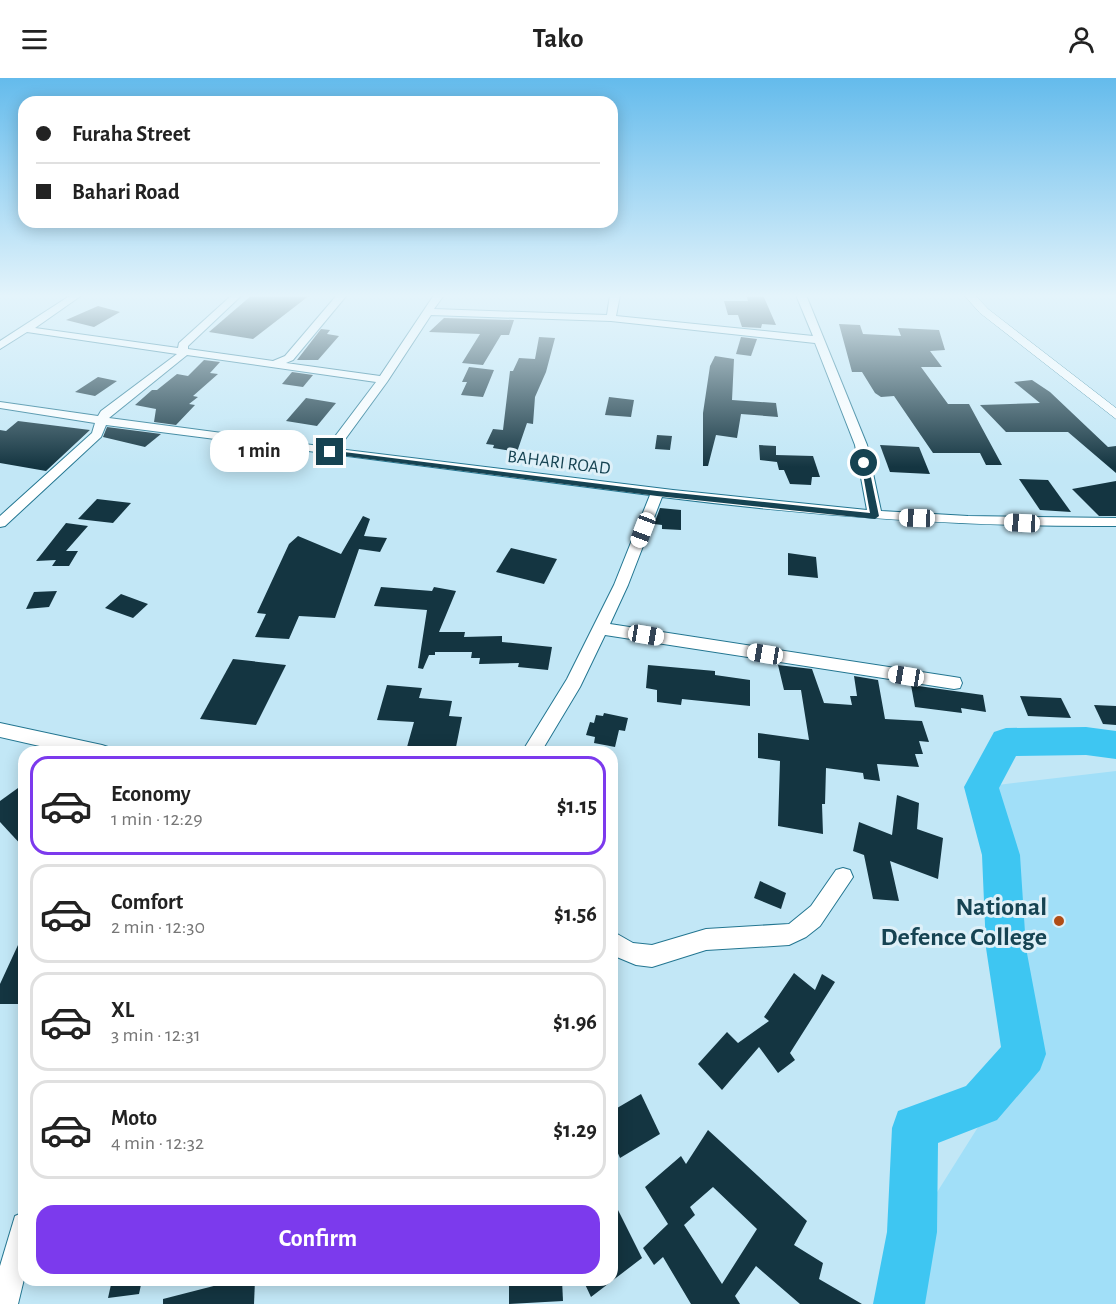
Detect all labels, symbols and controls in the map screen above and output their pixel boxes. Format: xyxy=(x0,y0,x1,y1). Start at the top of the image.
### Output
icon: menu xyxy=(18,23,51,56)
icon: person xyxy=(1065,23,1098,56)
text: Tako xyxy=(532,25,584,52)
text: Furaha Street xyxy=(72,123,191,145)
text: Bahari Road xyxy=(72,181,180,203)
callout: 1 min xyxy=(210,431,309,473)
route end xyxy=(316,438,343,465)
text: 1 min xyxy=(238,441,281,461)
street label: BAHARI ROAD xyxy=(506,448,611,478)
route start xyxy=(850,449,877,476)
car xyxy=(899,508,935,528)
car xyxy=(628,510,658,550)
car xyxy=(1004,513,1040,533)
car xyxy=(627,623,665,647)
car xyxy=(746,642,784,666)
car xyxy=(887,664,925,688)
icon: car xyxy=(39,779,93,833)
text: Economy xyxy=(111,783,191,805)
text: $1.15 xyxy=(557,795,597,817)
text: 1 min · 12:29 xyxy=(111,809,203,829)
icon: car xyxy=(39,887,93,941)
text: Comfort xyxy=(111,891,183,913)
place label: National Defence College xyxy=(881,894,1047,950)
text: $1.56 xyxy=(554,903,597,925)
marker: National Defence College xyxy=(1052,914,1066,928)
text: 2 min · 12:30 xyxy=(111,917,205,937)
icon: car xyxy=(39,995,93,1049)
text: XL xyxy=(111,999,134,1021)
text: $1.96 xyxy=(553,1011,597,1033)
text: 3 min · 12:31 xyxy=(111,1025,201,1045)
icon: car xyxy=(39,1103,93,1157)
text: Moto xyxy=(111,1107,157,1129)
text: $1.29 xyxy=(553,1119,597,1141)
text: 4 min · 12:32 xyxy=(111,1133,204,1153)
button: Confirm xyxy=(36,1205,600,1274)

